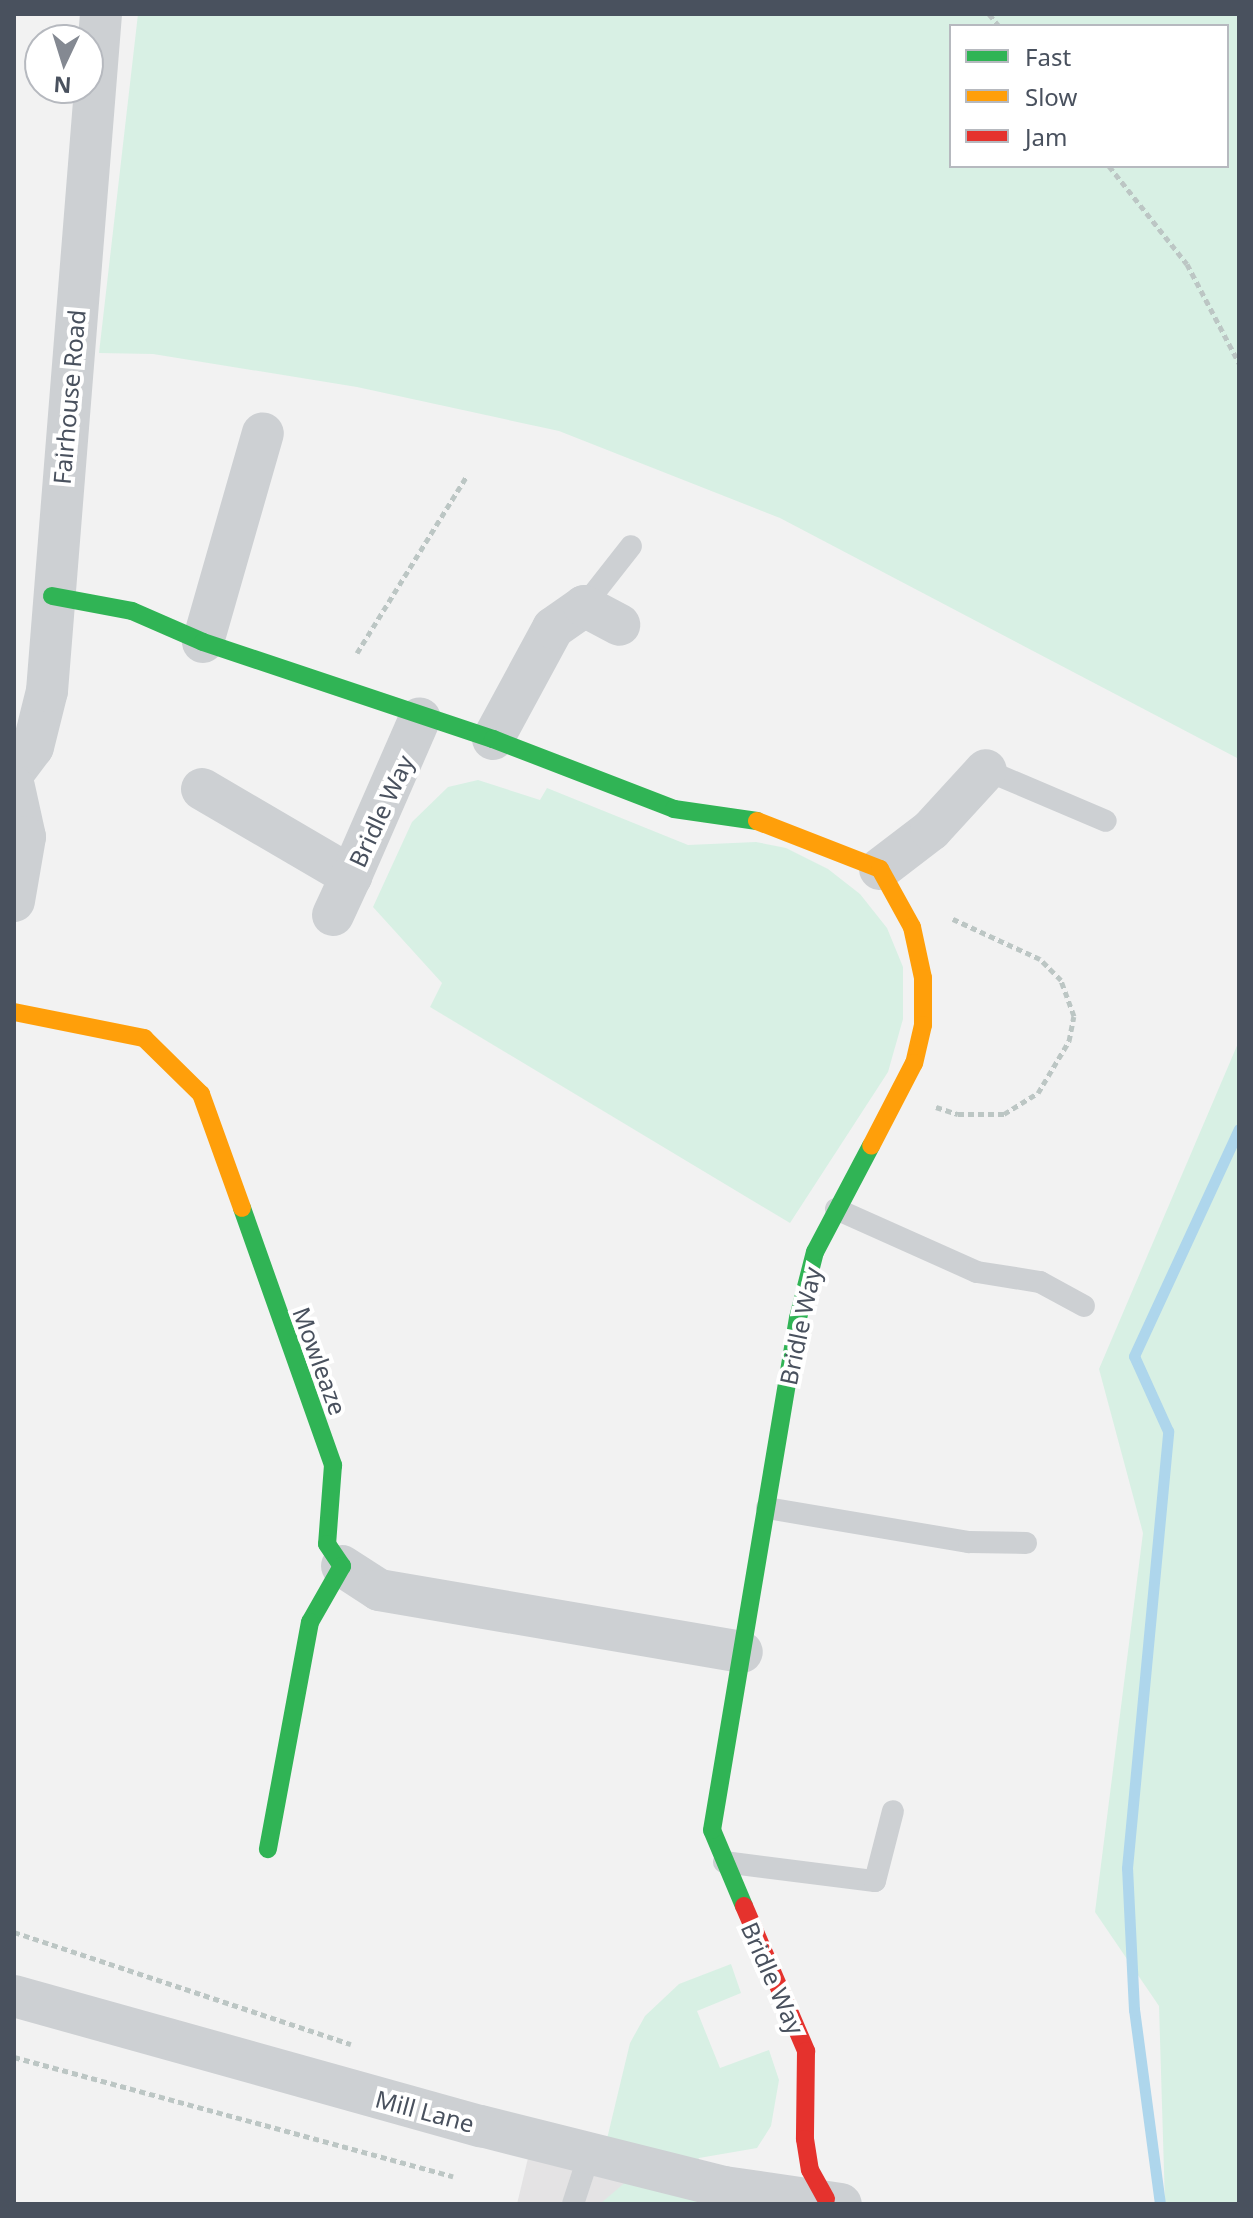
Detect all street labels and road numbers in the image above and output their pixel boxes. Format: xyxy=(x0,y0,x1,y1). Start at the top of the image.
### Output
street label: Fairhouse Road xyxy=(47,309,91,485)
street label: Bridle Way xyxy=(343,751,419,871)
street label: Bridle Way xyxy=(773,1264,827,1388)
street label: Mowleaze xyxy=(287,1303,353,1419)
street label: Bridle Way xyxy=(735,1917,811,2039)
street label: Mill Lane xyxy=(372,2084,478,2138)

